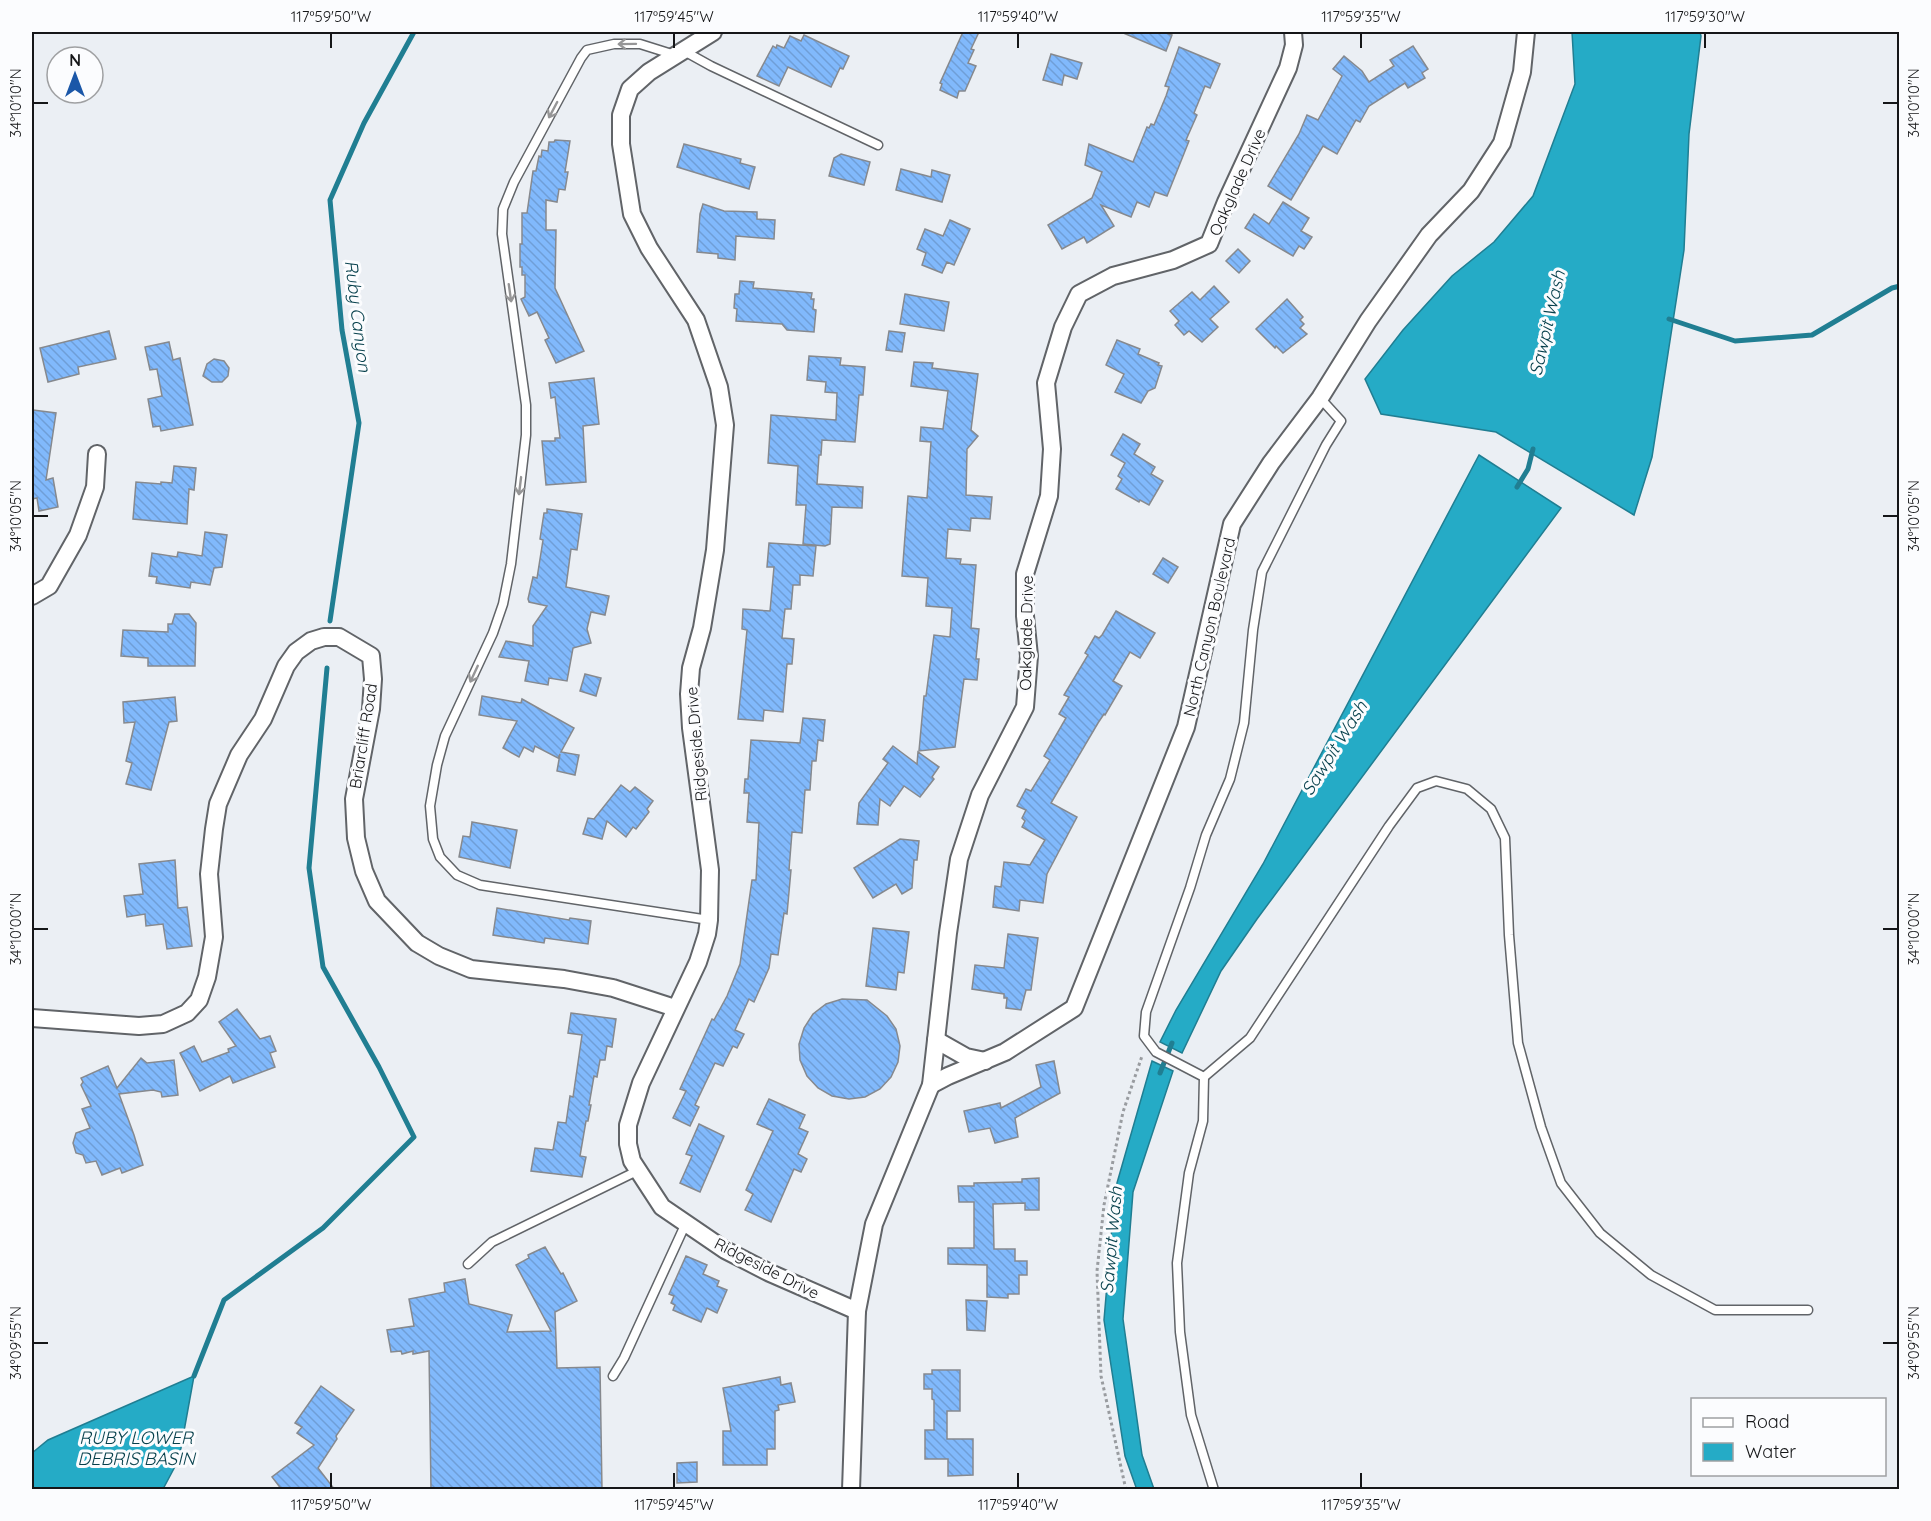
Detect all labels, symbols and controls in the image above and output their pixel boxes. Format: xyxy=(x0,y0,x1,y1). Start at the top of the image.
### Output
text: 117°59'50"W xyxy=(291,7,372,26)
text: 117°59'45"W xyxy=(634,7,714,26)
text: 117°59'40"W xyxy=(978,7,1059,26)
text: 117°59'35"W xyxy=(1321,7,1401,26)
text: 117°59'30"W xyxy=(1665,7,1746,26)
one-way arrow xyxy=(618,38,638,50)
north arrow xyxy=(45,45,105,105)
text: N xyxy=(69,50,81,70)
text: 34°10'10"N xyxy=(6,68,25,138)
text: 34°10'10"N xyxy=(1904,68,1923,138)
one-way arrow xyxy=(547,101,559,118)
street label: Oakglade Drive xyxy=(1204,125,1270,239)
water label: Ruby Canyon xyxy=(340,259,376,374)
water label: Sawpit Wash xyxy=(1524,268,1570,378)
one-way arrow xyxy=(505,282,516,302)
one-way arrow xyxy=(514,476,525,496)
text: 34°10'05"N xyxy=(6,480,25,552)
text: 34°10'05"N xyxy=(1904,480,1923,552)
street label: North Canyon Boulevard xyxy=(1179,535,1239,719)
street label: Oakglade Drive xyxy=(1015,575,1037,691)
one-way arrow xyxy=(468,664,479,682)
street label: Briarcliff Road xyxy=(345,682,381,790)
street label: Ridgeside Drive xyxy=(681,686,711,802)
water label: Sawpit Wash xyxy=(1296,696,1373,799)
text: 34°10'00"N xyxy=(6,893,25,965)
text: 34°10'00"N xyxy=(1904,893,1923,965)
water label: Sawpit Wash xyxy=(1095,1185,1127,1294)
street label: Ridgeside Drive xyxy=(711,1233,823,1303)
text: 34°09'55"N xyxy=(6,1306,25,1380)
text: 34°09'55"N xyxy=(1904,1306,1923,1380)
legend xyxy=(1691,1398,1886,1476)
text: Road xyxy=(1745,1410,1790,1433)
water label: RUBY LOWER DEBRIS BASIN xyxy=(77,1426,197,1470)
text: Water xyxy=(1745,1440,1796,1463)
text: 117°59'50"W xyxy=(291,1495,372,1514)
text: 117°59'45"W xyxy=(634,1495,714,1514)
text: 117°59'40"W xyxy=(978,1495,1059,1514)
text: 117°59'35"W xyxy=(1321,1495,1401,1514)

